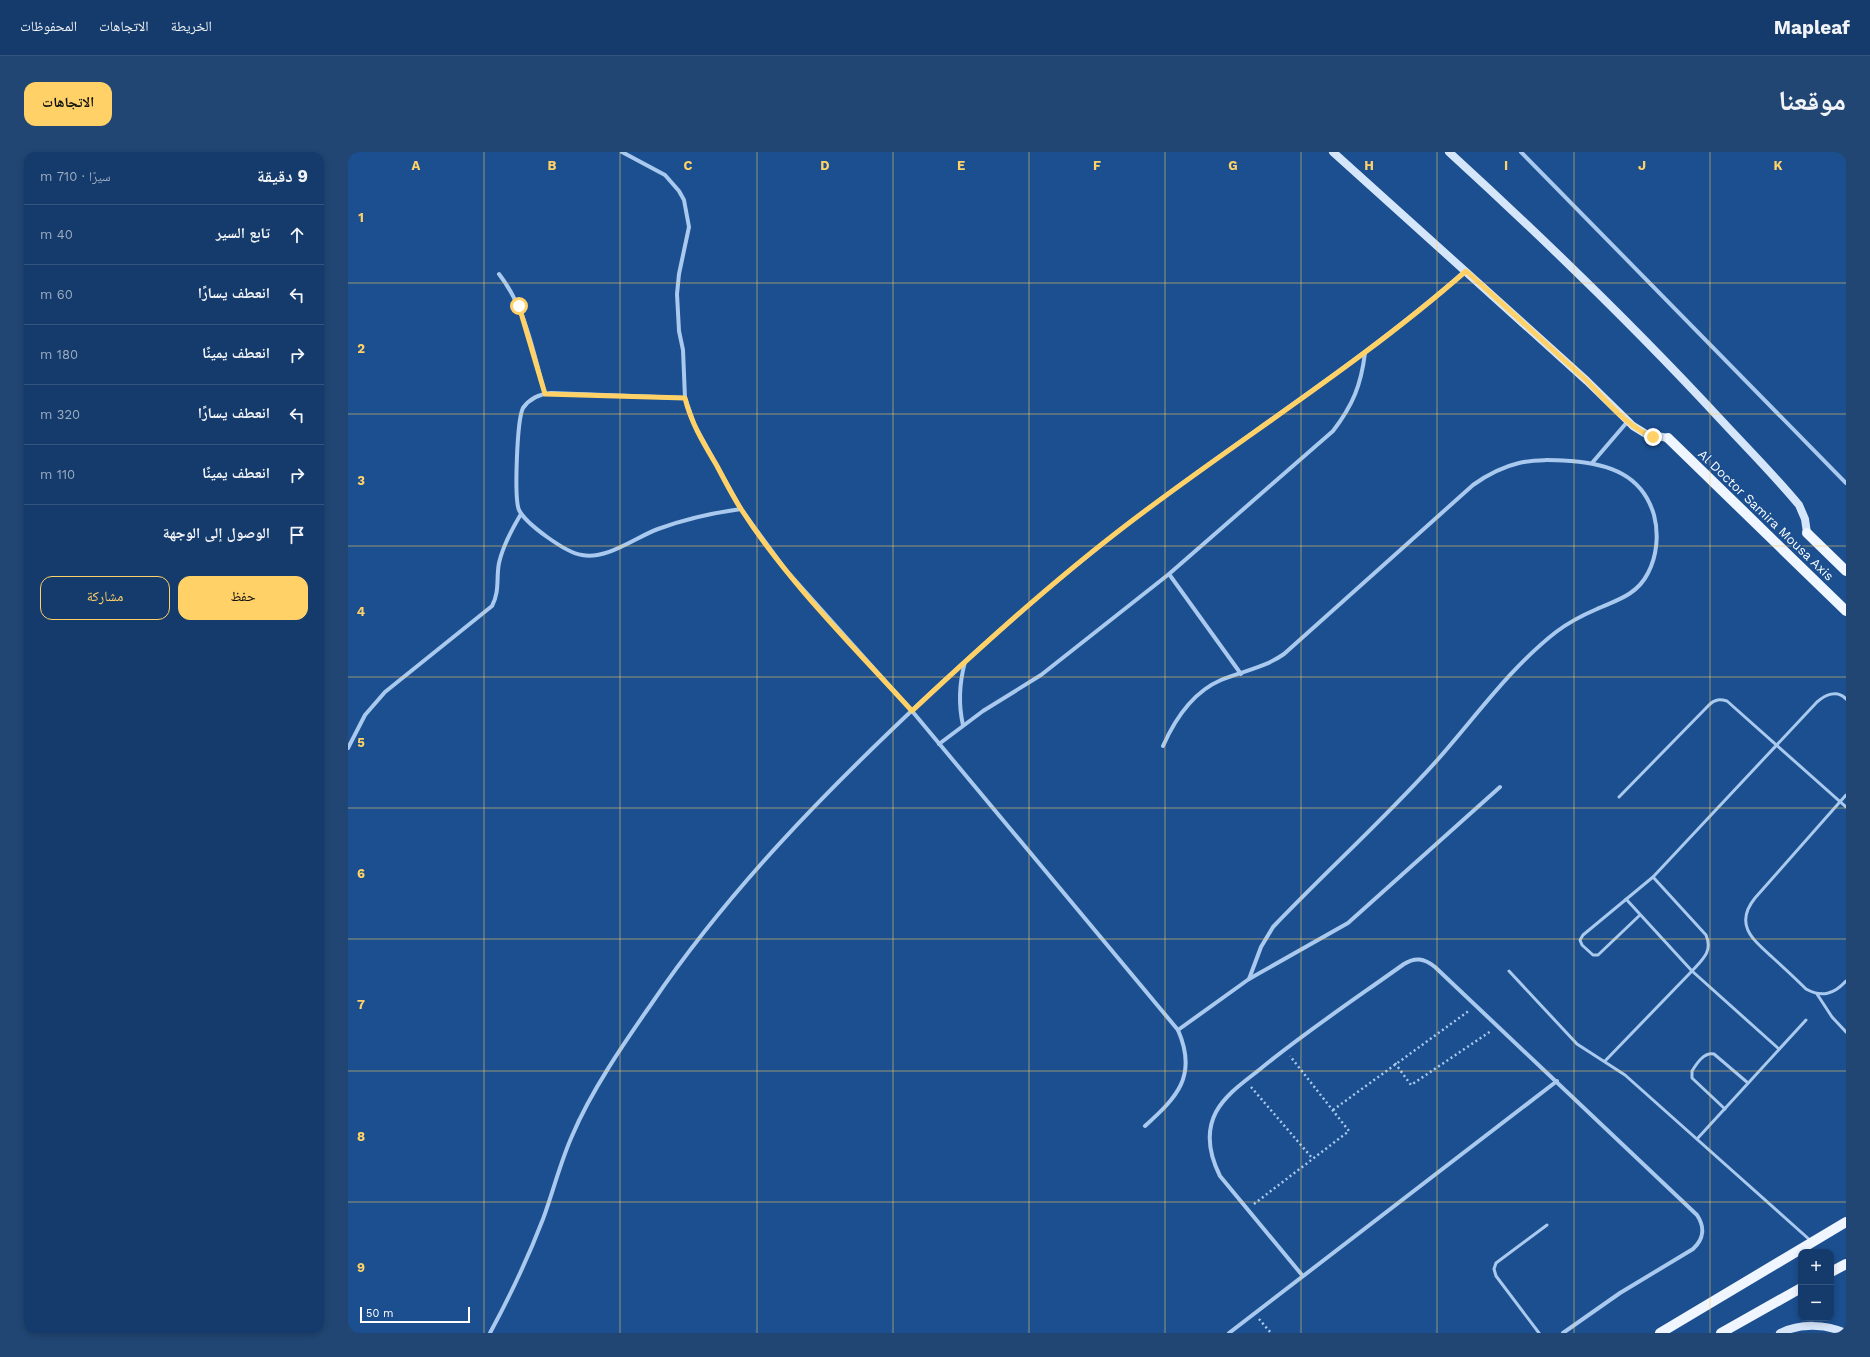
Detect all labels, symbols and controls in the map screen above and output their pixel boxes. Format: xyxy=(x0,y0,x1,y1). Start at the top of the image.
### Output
text: Mapleaf xyxy=(1774,16,1850,39)
text: المحفوظات xyxy=(20,18,77,34)
text: الاتجاهات xyxy=(99,18,149,34)
text: الخريطة xyxy=(171,18,212,34)
button: الاتجاهات xyxy=(24,82,112,126)
text: موقعنا xyxy=(1778,84,1846,117)
text: A xyxy=(412,158,421,173)
text: B xyxy=(548,158,557,173)
text: C xyxy=(684,158,693,173)
text: D xyxy=(820,158,830,173)
text: E xyxy=(957,158,965,173)
text: F xyxy=(1093,158,1101,173)
text: G xyxy=(1228,158,1238,173)
text: H xyxy=(1364,158,1374,173)
text: I xyxy=(1504,158,1508,173)
text: J xyxy=(1638,158,1646,173)
text: K xyxy=(1773,158,1783,173)
text: 9 دقيقة xyxy=(257,166,308,186)
text: سيرًا · 710 m xyxy=(40,169,111,184)
text: 1 xyxy=(358,210,364,225)
text: تابع السير xyxy=(216,224,270,242)
icon: ahead xyxy=(286,224,308,246)
text: 40 m xyxy=(40,227,73,242)
text: انعطف يسارًا xyxy=(198,284,270,302)
icon: left xyxy=(286,284,308,306)
text: 60 m xyxy=(40,287,73,302)
route start xyxy=(510,297,528,315)
text: 2 xyxy=(357,341,365,356)
text: انعطف يمينًا xyxy=(202,344,270,362)
icon: right xyxy=(286,344,308,366)
text: 180 m xyxy=(40,347,78,362)
text: انعطف يسارًا xyxy=(198,404,270,422)
icon: left xyxy=(286,404,308,426)
text: 320 m xyxy=(40,407,80,422)
route end xyxy=(1644,428,1662,446)
street label: Al Doctor Samira Mousa Axis xyxy=(1695,446,1837,584)
text: انعطف يمينًا xyxy=(202,464,270,482)
icon: right xyxy=(286,464,308,486)
text: 110 m xyxy=(40,467,75,482)
text: 3 xyxy=(357,473,365,488)
text: الوصول إلى الوجهة xyxy=(163,524,270,542)
icon: arrive xyxy=(286,524,308,546)
button: مشاركة xyxy=(40,576,170,620)
button: حفظ xyxy=(178,576,308,620)
text: 4 xyxy=(357,604,366,619)
text: 5 xyxy=(357,735,365,750)
text: 6 xyxy=(357,866,365,881)
text: 7 xyxy=(357,997,365,1012)
text: 8 xyxy=(357,1129,365,1144)
map controls xyxy=(1798,1249,1834,1321)
button: + xyxy=(1798,1249,1834,1285)
text: 9 xyxy=(357,1260,365,1275)
button: − xyxy=(1798,1285,1834,1321)
scale bar xyxy=(360,1305,470,1324)
text: 50 m xyxy=(366,1307,393,1320)

